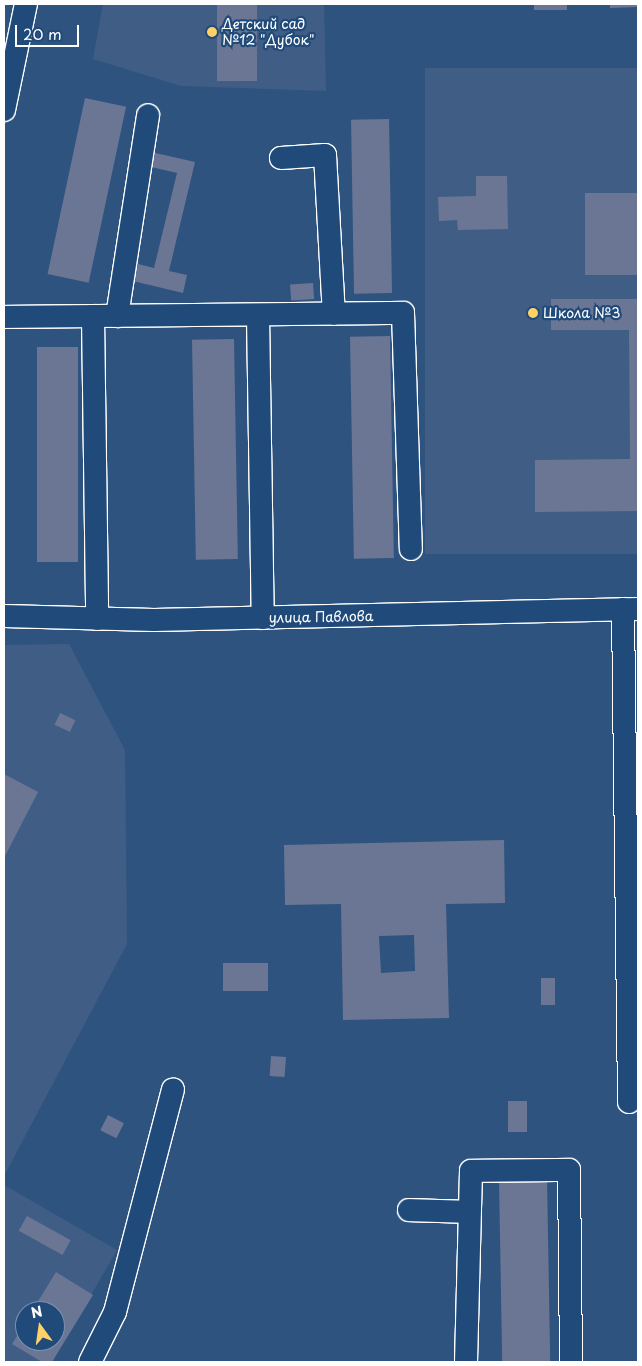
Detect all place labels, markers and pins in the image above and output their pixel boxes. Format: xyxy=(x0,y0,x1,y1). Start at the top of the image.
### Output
place label: Детский сад №12 "Дубок" xyxy=(222,16,315,48)
marker: Детский сад №12 "Дубок" xyxy=(206,26,218,38)
place label: Школа №3 xyxy=(543,305,621,321)
marker: Школа №3 xyxy=(527,307,539,319)

